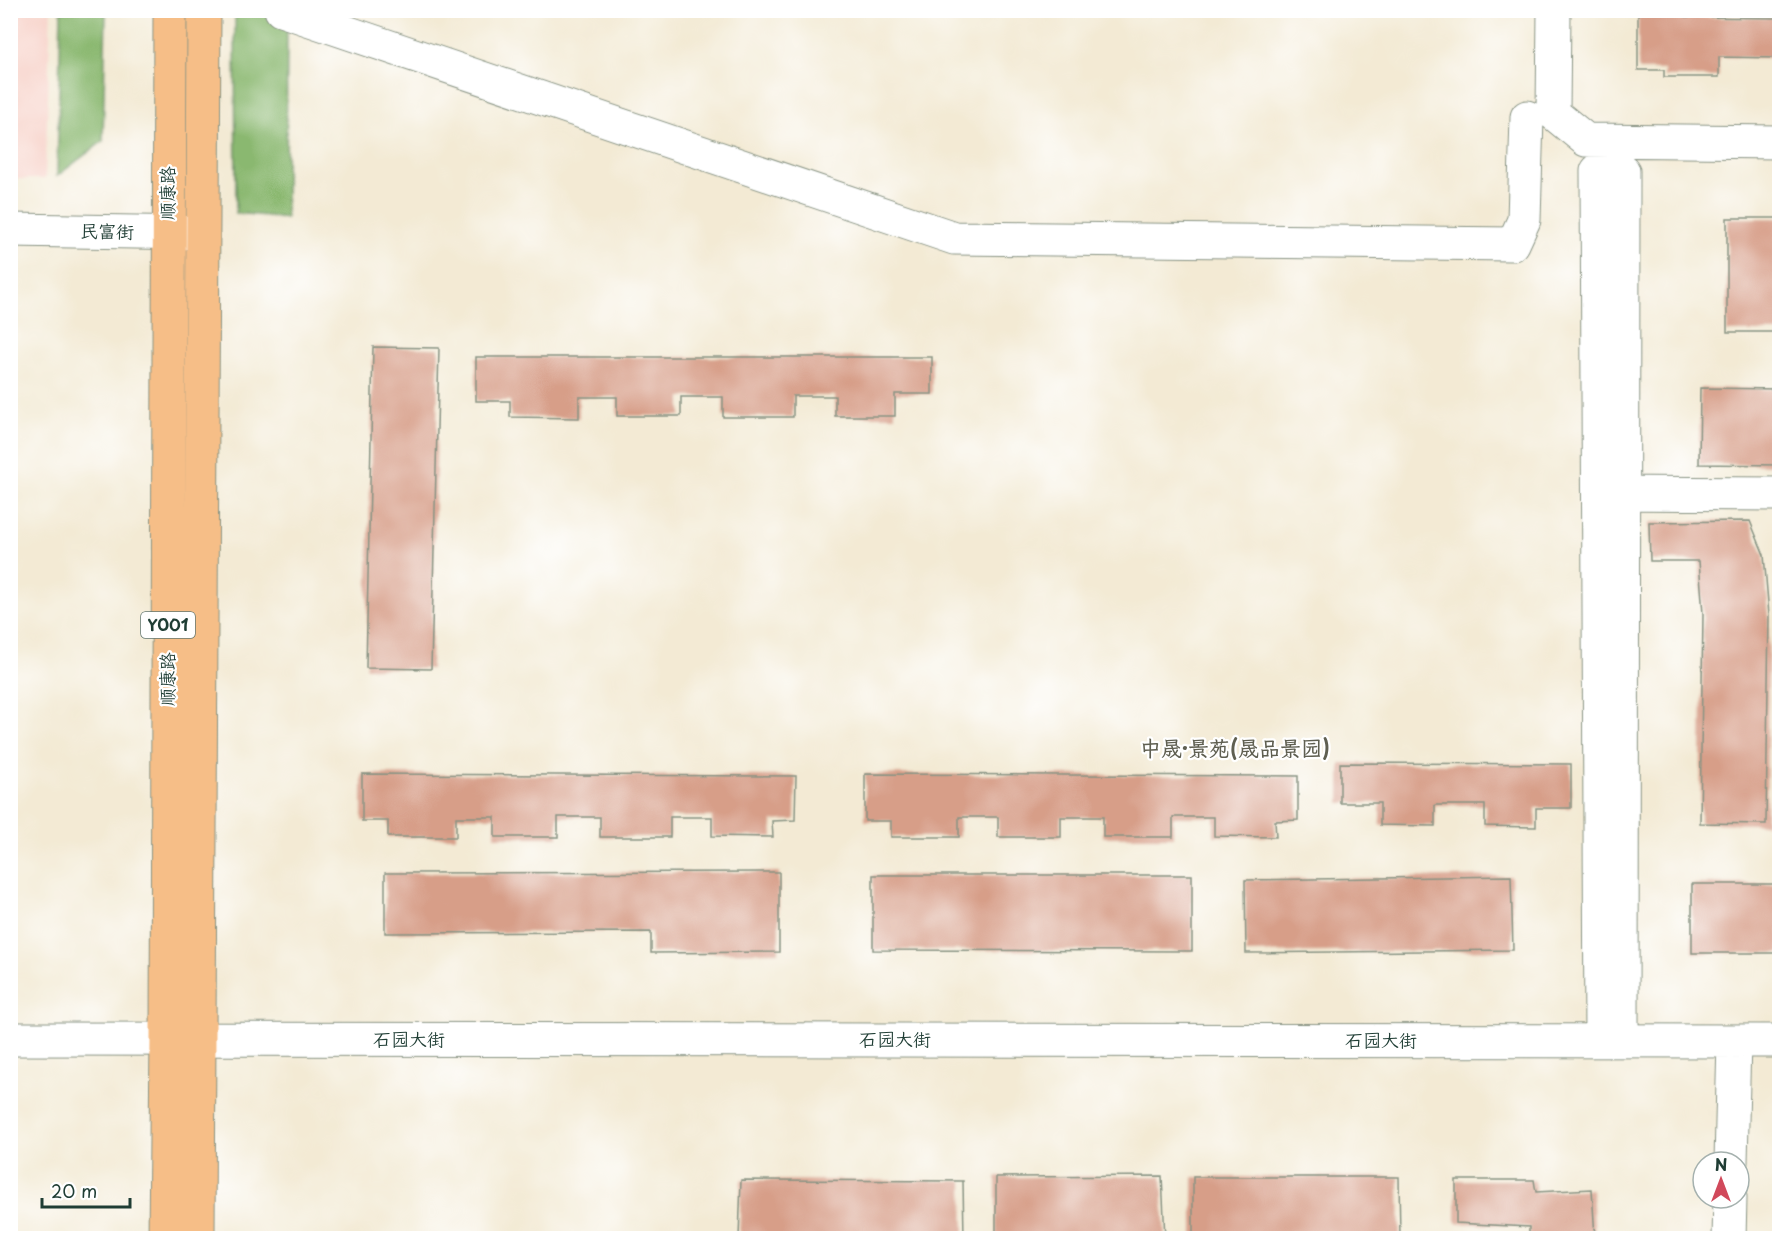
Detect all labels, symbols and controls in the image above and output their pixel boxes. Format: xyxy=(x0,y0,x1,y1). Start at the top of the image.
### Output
street label: 顺康路 xyxy=(153,166,180,220)
street label: 民富街 xyxy=(80,217,134,244)
road number: Y001 xyxy=(141,612,195,638)
street label: 顺康路 xyxy=(153,652,180,706)
district label: 中晟·景苑(晟品景园) xyxy=(1140,731,1330,763)
street label: 石园大街 xyxy=(373,1025,445,1052)
street label: 石园大街 xyxy=(859,1025,931,1052)
street label: 石园大街 xyxy=(1345,1026,1417,1053)
north arrow xyxy=(1691,1150,1751,1210)
text: N xyxy=(1715,1152,1727,1176)
scale bar xyxy=(42,1171,130,1209)
text: 20 m xyxy=(51,1177,97,1204)

